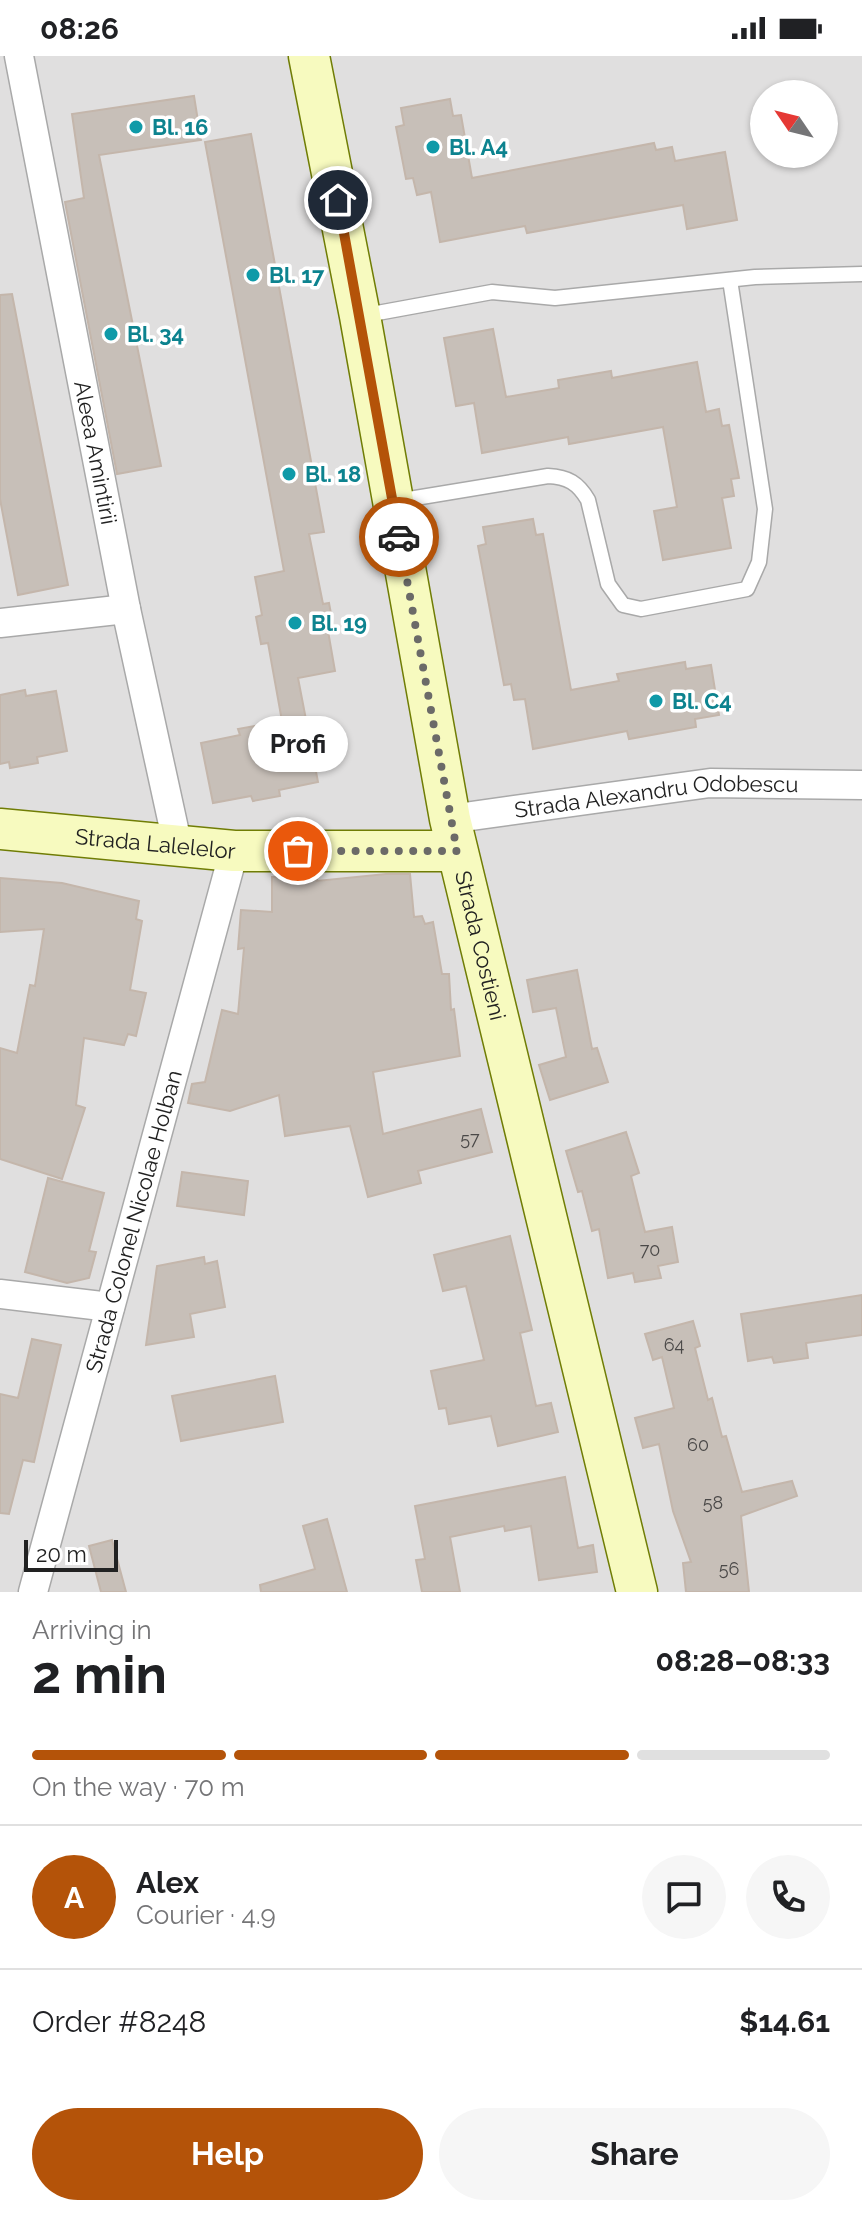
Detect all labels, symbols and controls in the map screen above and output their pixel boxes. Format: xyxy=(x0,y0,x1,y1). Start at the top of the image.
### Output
text: 08:26 xyxy=(40,11,119,46)
north arrow xyxy=(750,80,838,168)
map controls xyxy=(750,80,838,168)
place label: Bl. 16 xyxy=(152,114,208,140)
marker: Bl. 16 xyxy=(127,118,145,136)
place label: Bl. A4 xyxy=(449,134,508,160)
marker: Bl. A4 xyxy=(424,138,442,156)
pin xyxy=(304,166,372,234)
icon: home xyxy=(316,178,360,222)
place label: Bl. 17 xyxy=(269,262,325,288)
marker: Bl. 17 xyxy=(244,266,262,284)
place label: Bl. 34 xyxy=(127,321,184,347)
marker: Bl. 34 xyxy=(102,325,120,343)
street label: Aleea Amintirii xyxy=(69,379,122,527)
place label: Bl. 18 xyxy=(305,461,361,487)
marker: Bl. 18 xyxy=(280,465,298,483)
courier xyxy=(359,497,439,577)
icon: car xyxy=(377,515,421,559)
place label: Bl. 19 xyxy=(311,610,367,636)
marker: Bl. 19 xyxy=(286,614,304,632)
place label: Bl. C4 xyxy=(672,688,732,714)
marker: Bl. C4 xyxy=(647,692,665,710)
callout: Profi xyxy=(248,715,348,771)
text: Profi xyxy=(270,729,326,759)
street label: Strada Alexandru Odobescu xyxy=(513,770,799,823)
pin xyxy=(264,817,332,885)
street label: Strada Lalelelor xyxy=(74,823,237,864)
icon: bag xyxy=(276,829,320,873)
street label: Strada Costieni xyxy=(450,868,511,1023)
street label: Strada Colonel Nicolae Holban xyxy=(80,1067,187,1376)
house number: 57 xyxy=(460,1128,480,1149)
house number: 70 xyxy=(640,1239,660,1260)
house number: 64 xyxy=(664,1334,685,1355)
house number: 60 xyxy=(687,1434,709,1455)
house number: 58 xyxy=(703,1492,723,1513)
scale bar xyxy=(24,1536,118,1572)
text: 20 m xyxy=(36,1541,87,1567)
house number: 56 xyxy=(719,1558,739,1579)
text: Arriving in xyxy=(32,1615,152,1645)
text: 08:28–08:33 xyxy=(655,1643,830,1678)
text: 2 min xyxy=(32,1644,167,1705)
text: On the way · 70 m xyxy=(32,1772,245,1802)
button: chat xyxy=(642,1855,726,1939)
button: phone xyxy=(746,1855,830,1939)
text: Alex xyxy=(136,1865,199,1900)
text: A xyxy=(64,1880,84,1915)
text: Courier · 4.9 xyxy=(136,1900,276,1930)
text: Order #8248 xyxy=(32,2004,206,2039)
text: $14.61 xyxy=(739,2004,830,2039)
button: Help xyxy=(32,2108,423,2200)
button: Share xyxy=(439,2108,830,2200)

